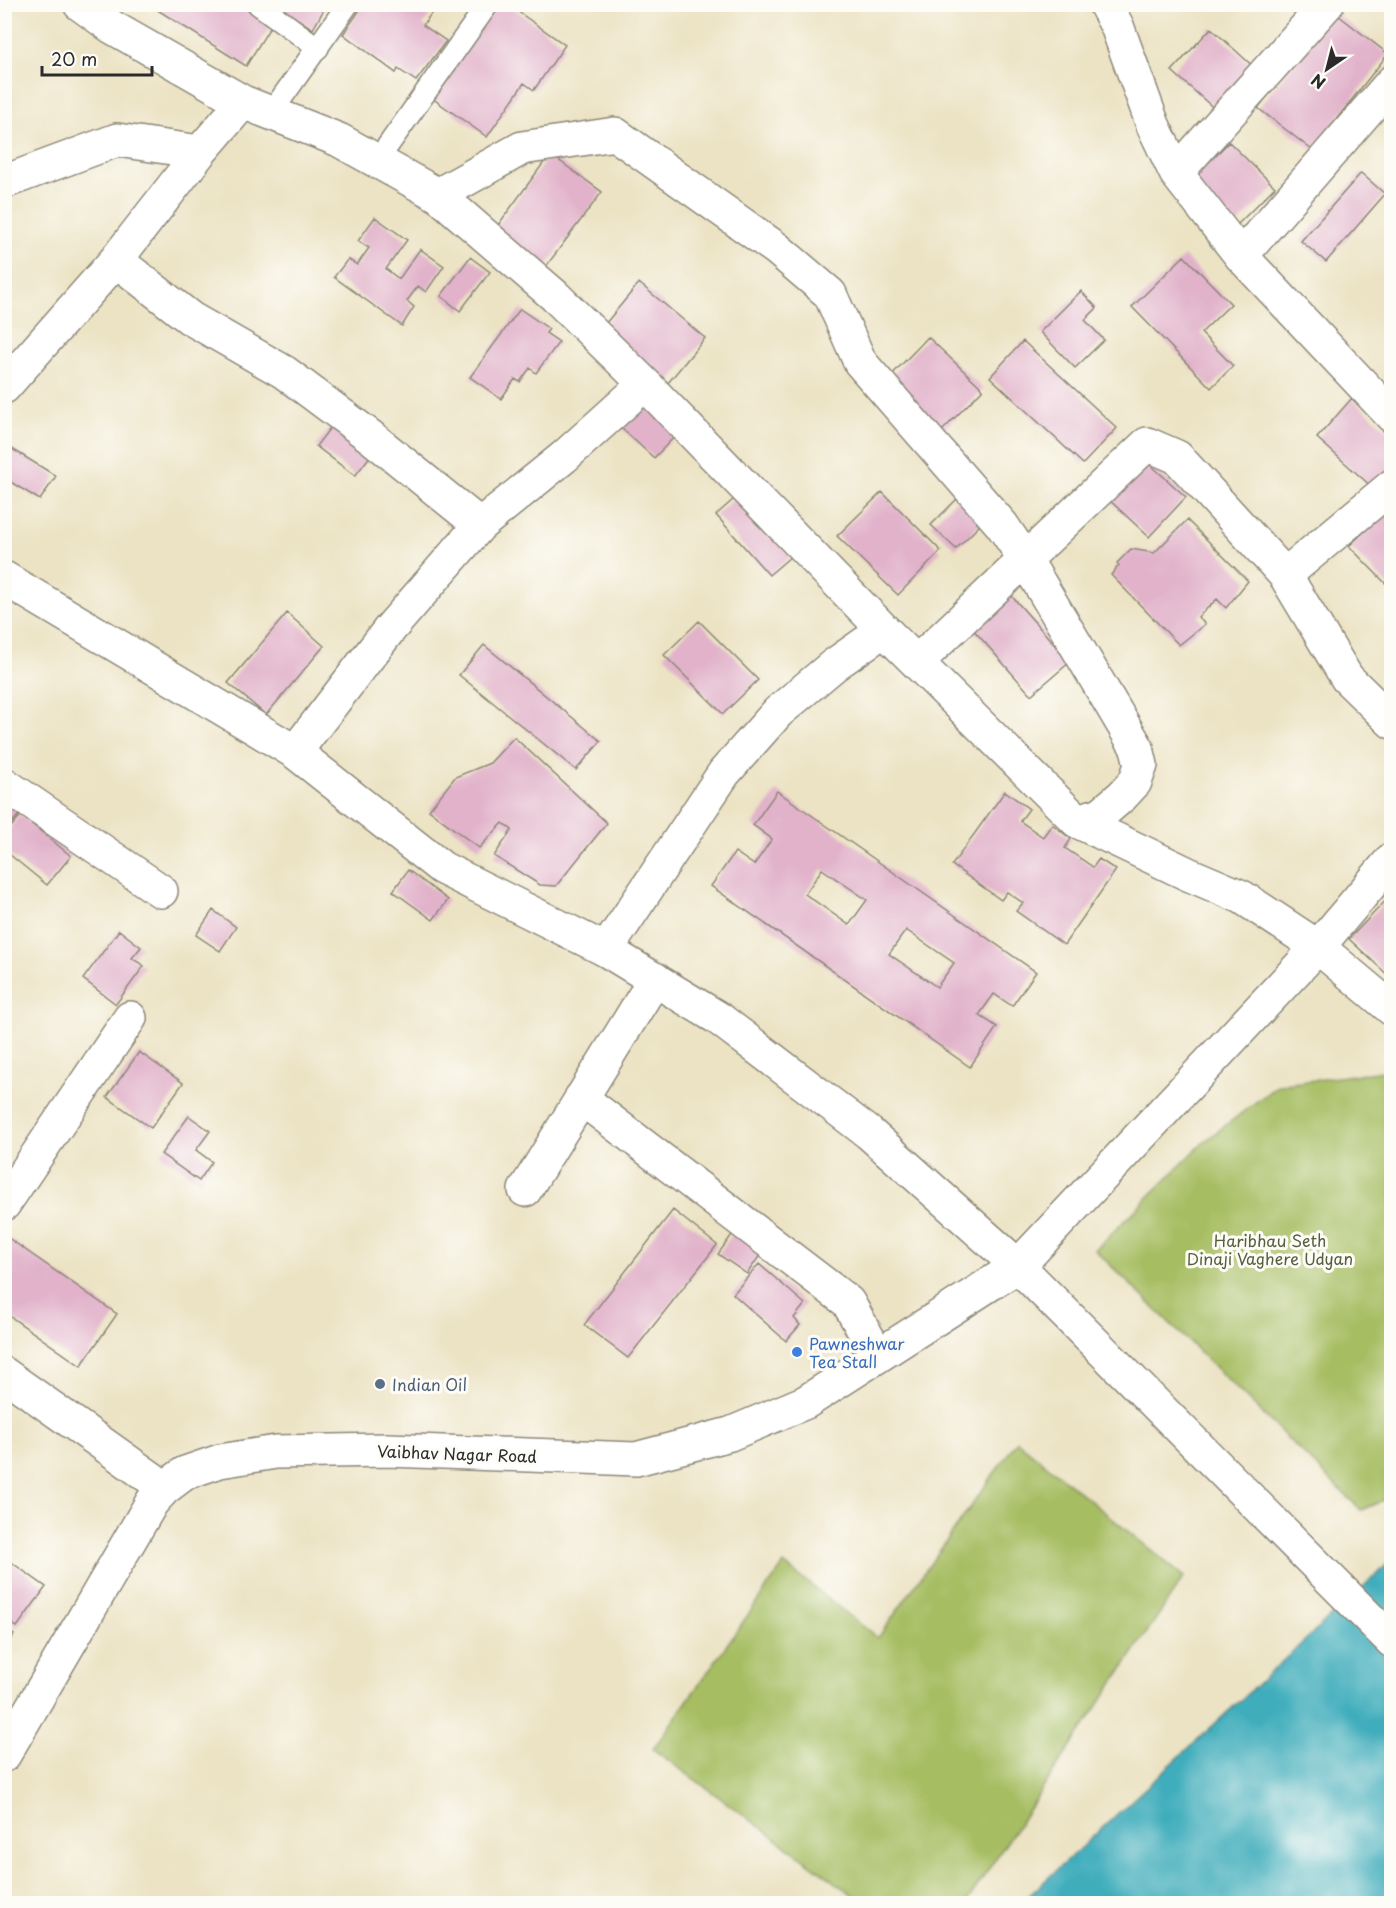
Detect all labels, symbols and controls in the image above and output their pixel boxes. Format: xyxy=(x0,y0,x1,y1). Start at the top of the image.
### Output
scale bar xyxy=(42,39,152,77)
north arrow xyxy=(1297,39,1357,99)
text: 20 m xyxy=(51,45,97,72)
text: N xyxy=(1306,69,1330,96)
park label: Haribhau Seth Dinaji Vaghere Udyan xyxy=(1187,1228,1353,1270)
place label: Pawneshwar Tea Stall xyxy=(809,1331,905,1373)
marker: Pawneshwar Tea Stall xyxy=(790,1345,804,1359)
place label: Indian Oil xyxy=(392,1372,467,1396)
marker: Indian Oil xyxy=(373,1377,387,1391)
street label: Vaibhav Nagar Road xyxy=(377,1438,537,1468)

